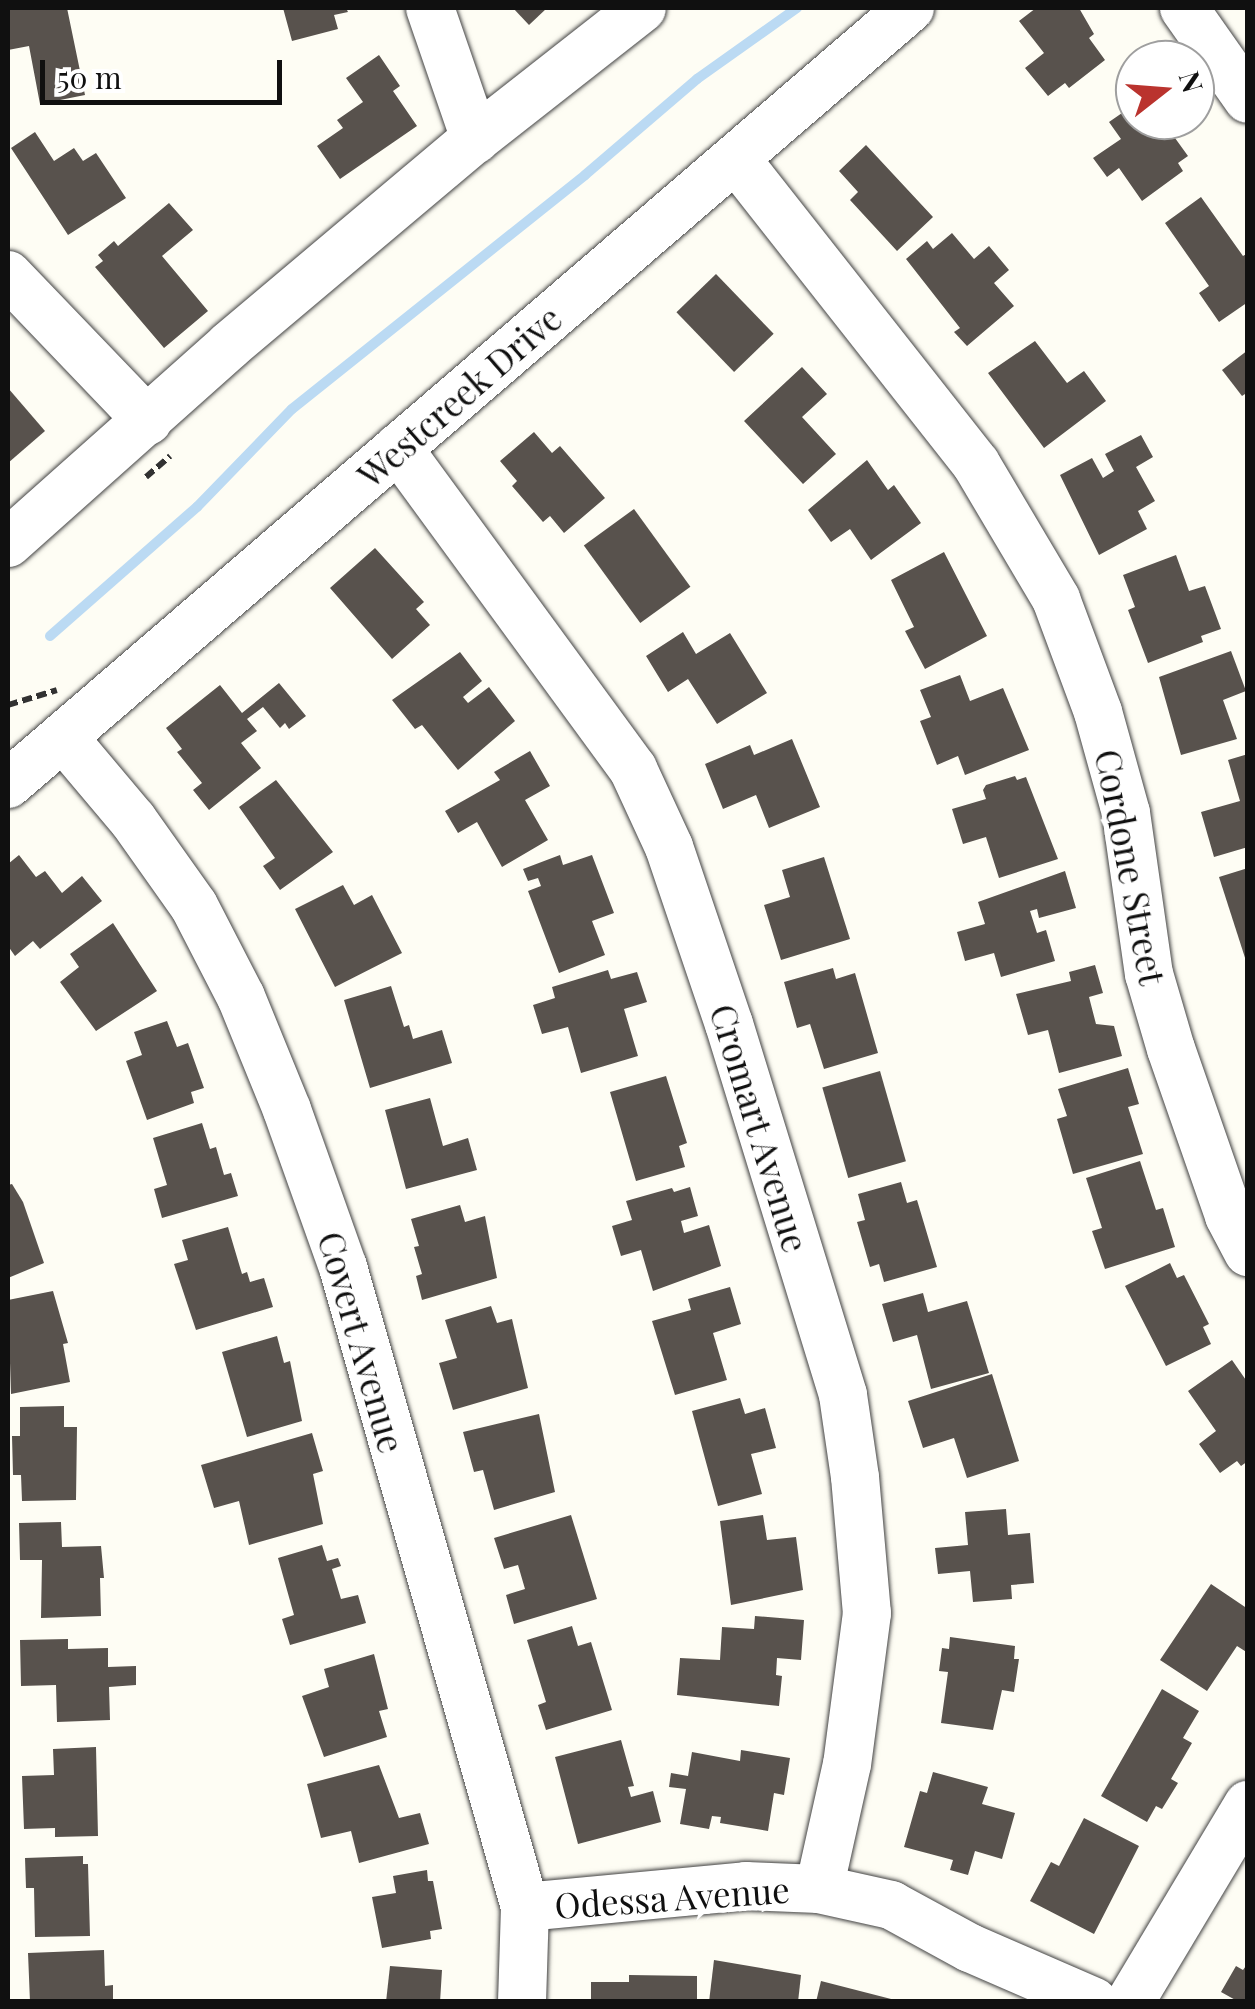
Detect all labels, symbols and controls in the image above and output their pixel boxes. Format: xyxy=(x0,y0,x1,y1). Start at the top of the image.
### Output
scale bar xyxy=(45,40,288,102)
north arrow xyxy=(1115,40,1215,140)
text: 50 m xyxy=(57,57,122,97)
text: N xyxy=(1172,67,1213,97)
street label: Westcreek Drive xyxy=(349,296,569,496)
street label: Cordone Street xyxy=(1088,746,1174,988)
street label: Cromart Avenue xyxy=(702,998,818,1258)
street label: Covert Avenue xyxy=(310,1226,414,1458)
street label: Odessa Avenue xyxy=(552,1868,792,1926)

